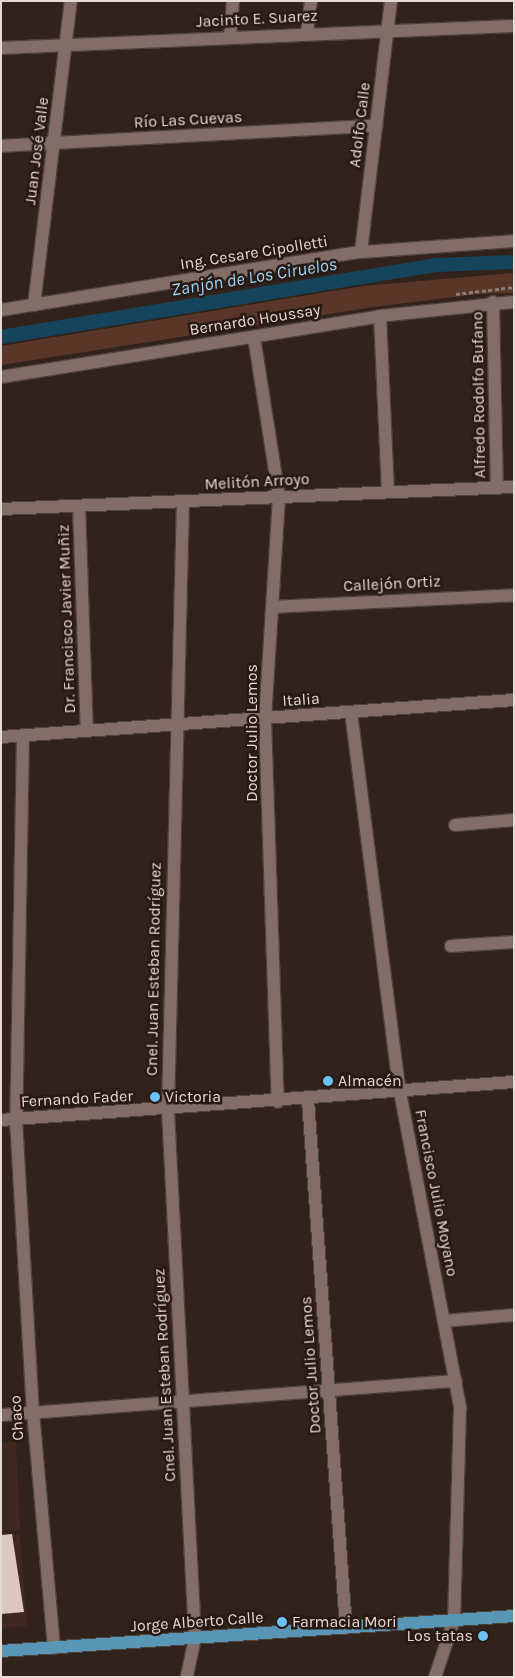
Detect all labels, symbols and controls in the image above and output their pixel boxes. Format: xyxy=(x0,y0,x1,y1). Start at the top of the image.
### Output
street label: Jacinto E. Suarez xyxy=(196,6,318,32)
street label: Adolfo Calle xyxy=(345,81,375,169)
street label: Juan José Valle xyxy=(21,96,53,206)
street label: Río Las Cuevas xyxy=(133,108,243,132)
street label: Ing. Cesare Cipolletti xyxy=(179,232,329,274)
water label: Zanjón de Los Ciruelos xyxy=(170,253,338,301)
street label: Bernardo Houssay xyxy=(188,300,322,340)
street label: Alfredo Rodolfo Bufano xyxy=(468,311,490,479)
street label: Melitón Arroyo xyxy=(204,470,310,494)
street label: Dr. Francisco Javier Muñiz xyxy=(54,524,80,714)
street label: Callejón Ortiz xyxy=(343,572,441,596)
street label: Doctor Julio Lemos xyxy=(242,664,262,802)
street label: Italia xyxy=(282,689,320,711)
street label: Cnel. Juan Esteban Rodríguez xyxy=(143,862,165,1076)
place label: Almacén xyxy=(338,1071,402,1091)
marker: Almacén xyxy=(322,1075,334,1087)
street label: Fernando Fader xyxy=(20,1086,134,1112)
place label: Victoria xyxy=(165,1087,221,1107)
marker: Victoria xyxy=(149,1091,161,1103)
street label: Francisco Julio Moyano xyxy=(410,1108,462,1278)
street label: Cnel. Juan Esteban Rodríguez xyxy=(150,1268,180,1482)
street label: Doctor Julio Lemos xyxy=(297,1296,325,1434)
street label: Chaco xyxy=(6,1395,28,1441)
street label: Jorge Alberto Calle xyxy=(130,1608,264,1636)
place label: Farmacia Mori xyxy=(292,1612,397,1632)
marker: Farmacia Mori xyxy=(276,1616,288,1628)
place label: Los tatas xyxy=(407,1626,473,1646)
marker: Los tatas xyxy=(477,1630,489,1642)

